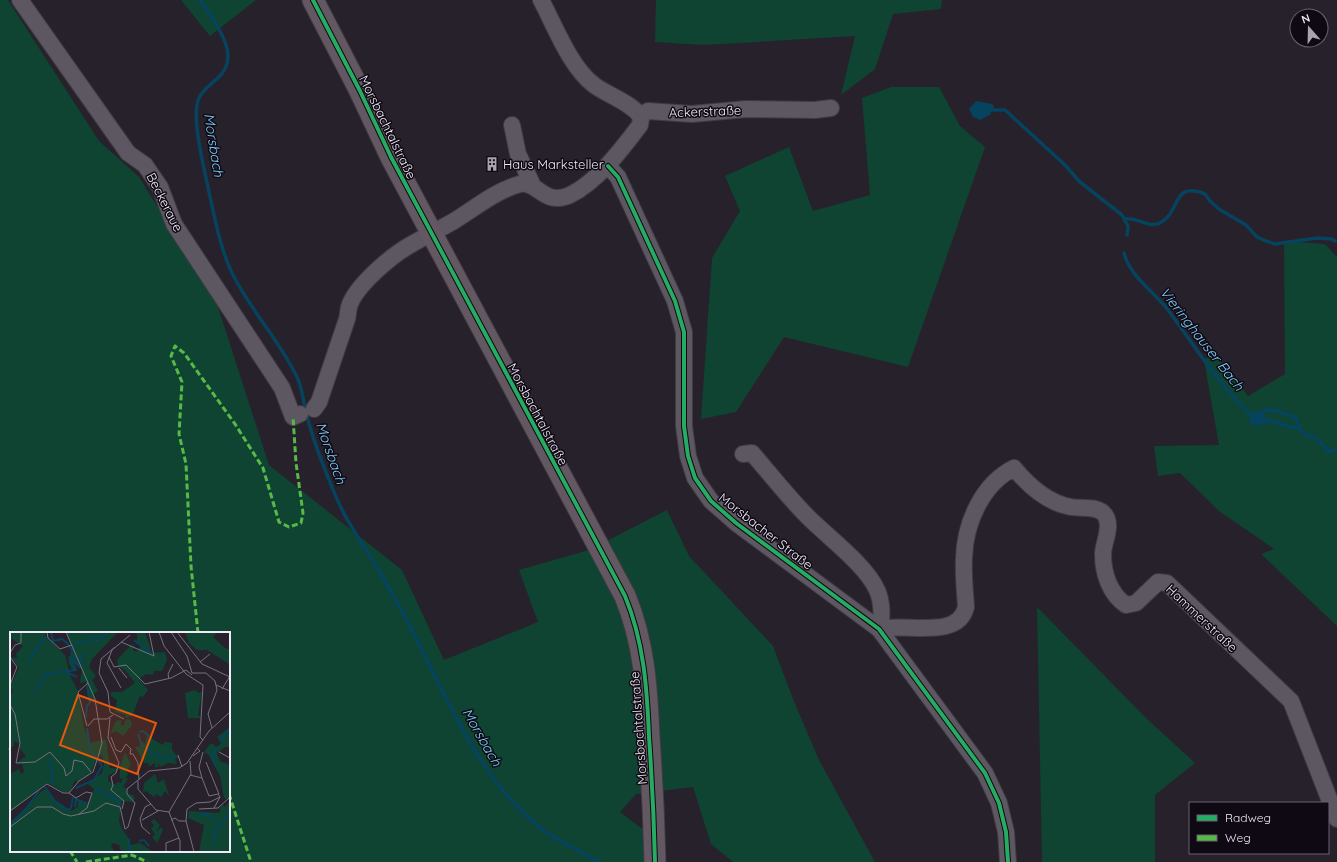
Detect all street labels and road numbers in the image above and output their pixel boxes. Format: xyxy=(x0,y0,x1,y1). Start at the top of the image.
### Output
street label: Morsbachtalstraße xyxy=(356,73,420,181)
street label: Ackerstraße xyxy=(668,102,742,120)
street label: Beckeraue xyxy=(143,170,187,234)
street label: Morsbachtalstraße xyxy=(504,360,572,468)
street label: Morsbacher Straße xyxy=(716,489,816,573)
street label: Hammerstraße xyxy=(1163,581,1241,655)
street label: Morsbachtalstraße xyxy=(626,671,650,785)

